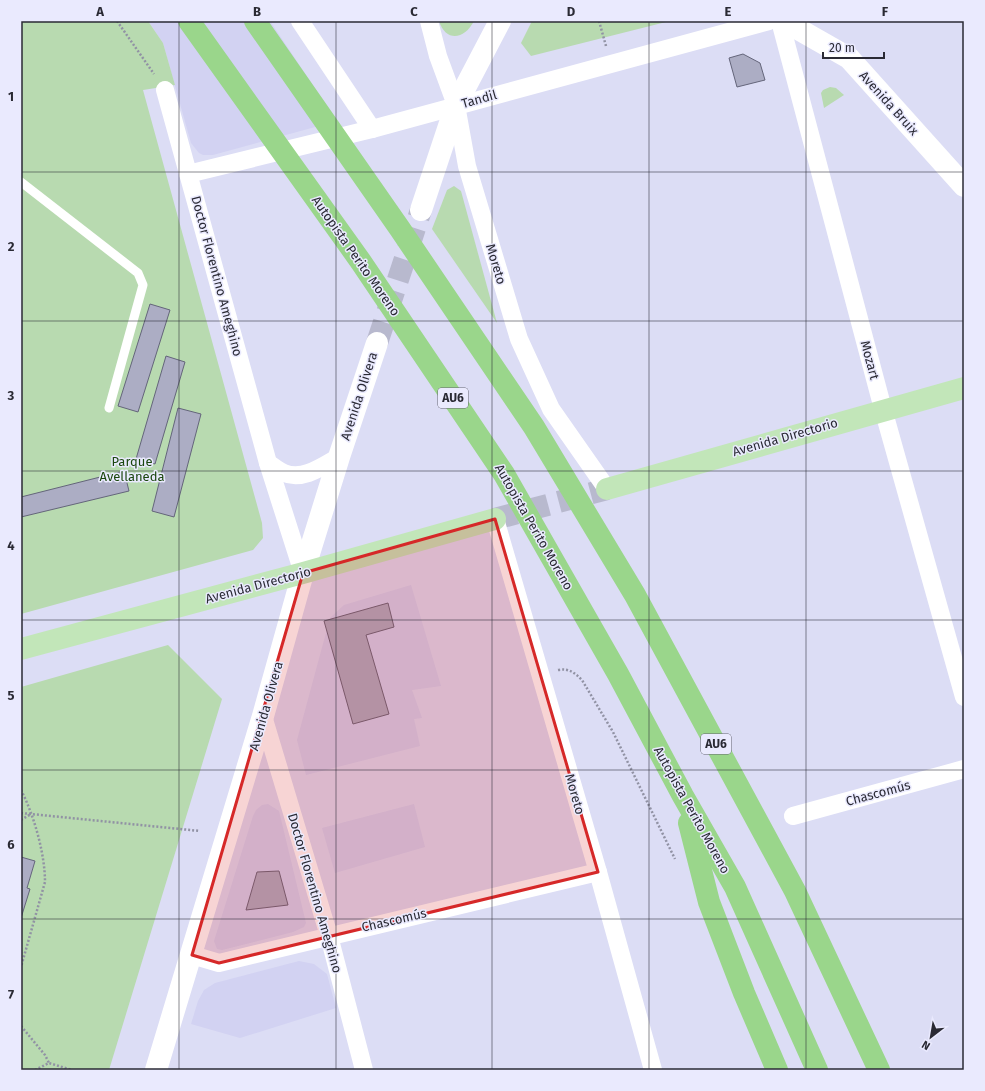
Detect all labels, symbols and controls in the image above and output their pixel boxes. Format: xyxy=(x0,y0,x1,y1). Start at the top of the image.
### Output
text: A xyxy=(95,4,104,19)
text: B xyxy=(253,4,261,19)
text: C xyxy=(410,4,418,19)
text: D xyxy=(567,4,576,19)
text: E xyxy=(725,4,732,19)
text: F xyxy=(882,4,889,19)
scale bar xyxy=(823,34,884,60)
text: 20 m xyxy=(829,41,855,55)
street label: Avenida Bruix xyxy=(856,68,922,139)
street label: Tandil xyxy=(460,87,499,111)
text: 1 xyxy=(8,89,14,104)
street label: Autopista Perito Moreno xyxy=(309,193,403,319)
street label: Doctor Florentino Ameghino xyxy=(188,194,246,358)
text: 2 xyxy=(8,239,15,254)
street label: Moreto xyxy=(483,242,509,286)
street label: Mozart xyxy=(858,339,882,381)
street label: Avenida Olivera xyxy=(338,350,380,442)
text: 3 xyxy=(7,388,15,403)
road number: AU6 xyxy=(438,388,468,408)
street label: Avenida Directorio xyxy=(731,415,839,459)
park label: Parque Avellaneda xyxy=(99,454,165,484)
street label: Autopista Perito Moreno xyxy=(492,461,576,593)
text: 4 xyxy=(7,538,15,553)
street label: Avenida Directorio xyxy=(204,564,312,606)
street label: Avenida Olivera xyxy=(246,660,286,752)
text: 5 xyxy=(8,688,15,703)
road number: AU6 xyxy=(701,734,731,754)
street label: Autopista Perito Moreno xyxy=(651,744,733,876)
street label: Moreto xyxy=(562,772,588,816)
street label: Chascomús xyxy=(844,777,912,809)
street label: Doctor Florentino Ameghino xyxy=(285,811,345,975)
text: 6 xyxy=(7,837,15,852)
street label: Chascomús xyxy=(360,905,428,935)
text: 7 xyxy=(8,987,14,1002)
north arrow xyxy=(911,1017,951,1057)
text: N xyxy=(920,1038,933,1053)

